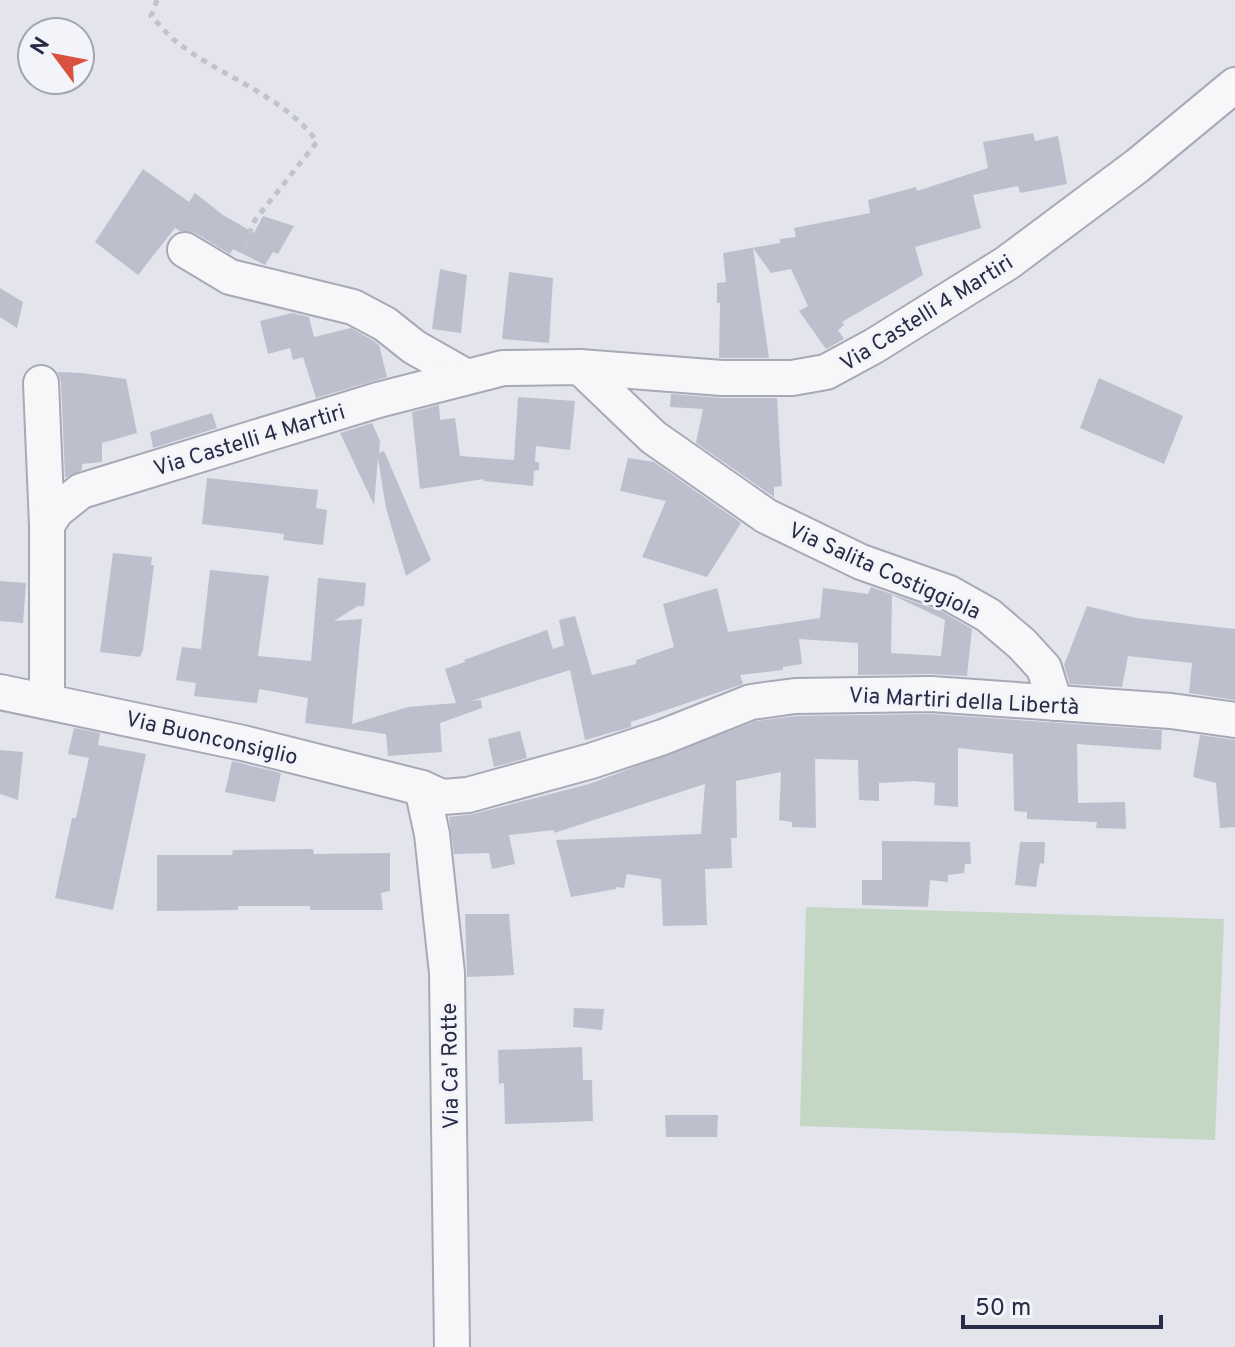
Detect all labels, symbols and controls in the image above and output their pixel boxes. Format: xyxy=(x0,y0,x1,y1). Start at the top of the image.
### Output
north arrow xyxy=(16,16,96,96)
text: N xyxy=(26,33,57,61)
street label: Via Castelli 4 Martiri xyxy=(836,250,1019,378)
street label: Via Castelli 4 Martiri xyxy=(151,399,349,483)
street label: Via Salita Costiggiola xyxy=(784,518,984,627)
street label: Via Martiri della Libertà xyxy=(848,683,1080,722)
street label: Via Buonconsiglio xyxy=(123,706,300,772)
street label: Via Ca' Rotte xyxy=(437,1003,466,1129)
scale bar xyxy=(963,1279,1161,1329)
text: 50 m xyxy=(975,1294,1031,1324)

